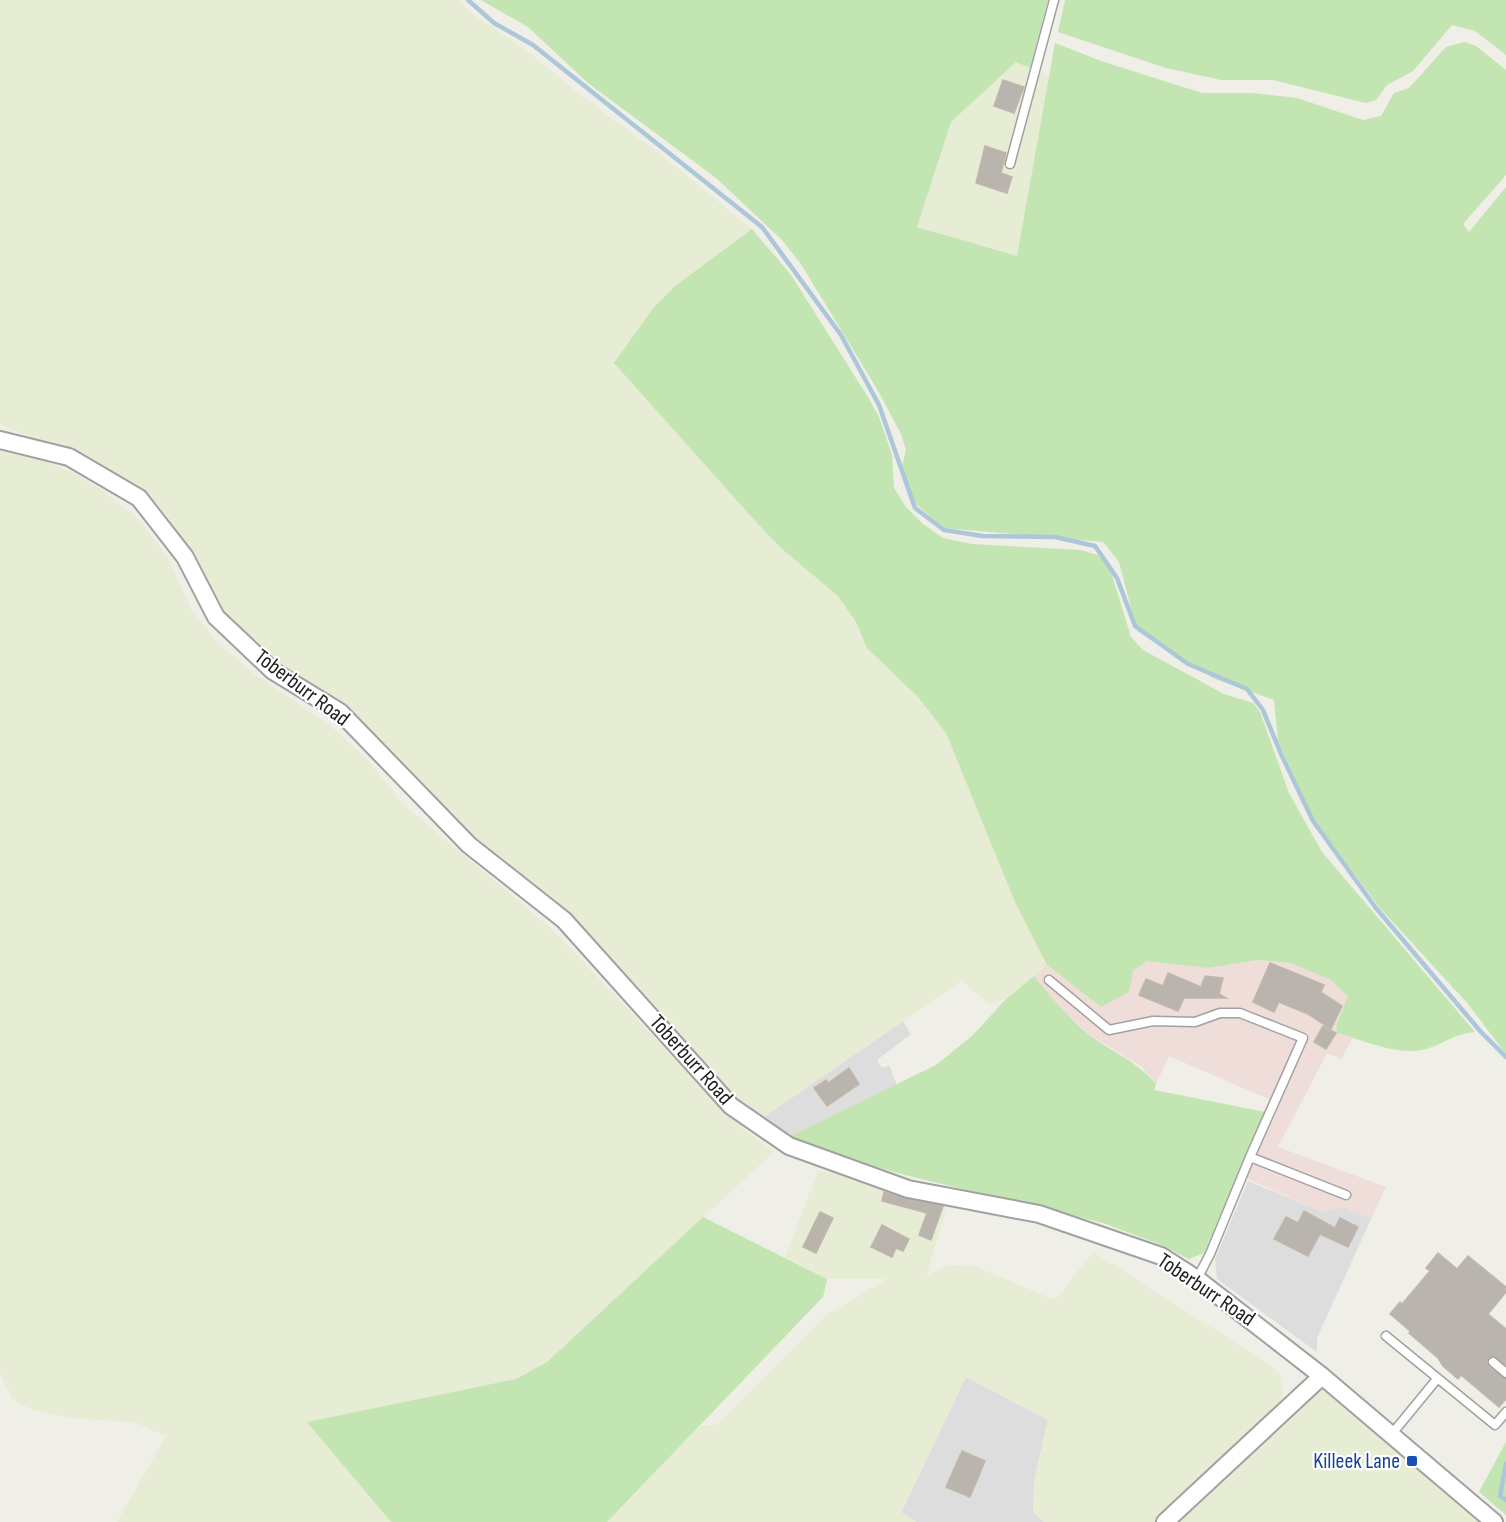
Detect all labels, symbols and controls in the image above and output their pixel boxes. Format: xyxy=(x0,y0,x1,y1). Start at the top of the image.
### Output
street label: Toberburr Road xyxy=(249,644,355,732)
street label: Toberburr Road xyxy=(643,1009,739,1111)
street label: Toberburr Road xyxy=(1152,1247,1260,1333)
place label: Killeek Lane xyxy=(1313,1448,1400,1475)
marker: Killeek Lane xyxy=(1405,1454,1419,1468)

